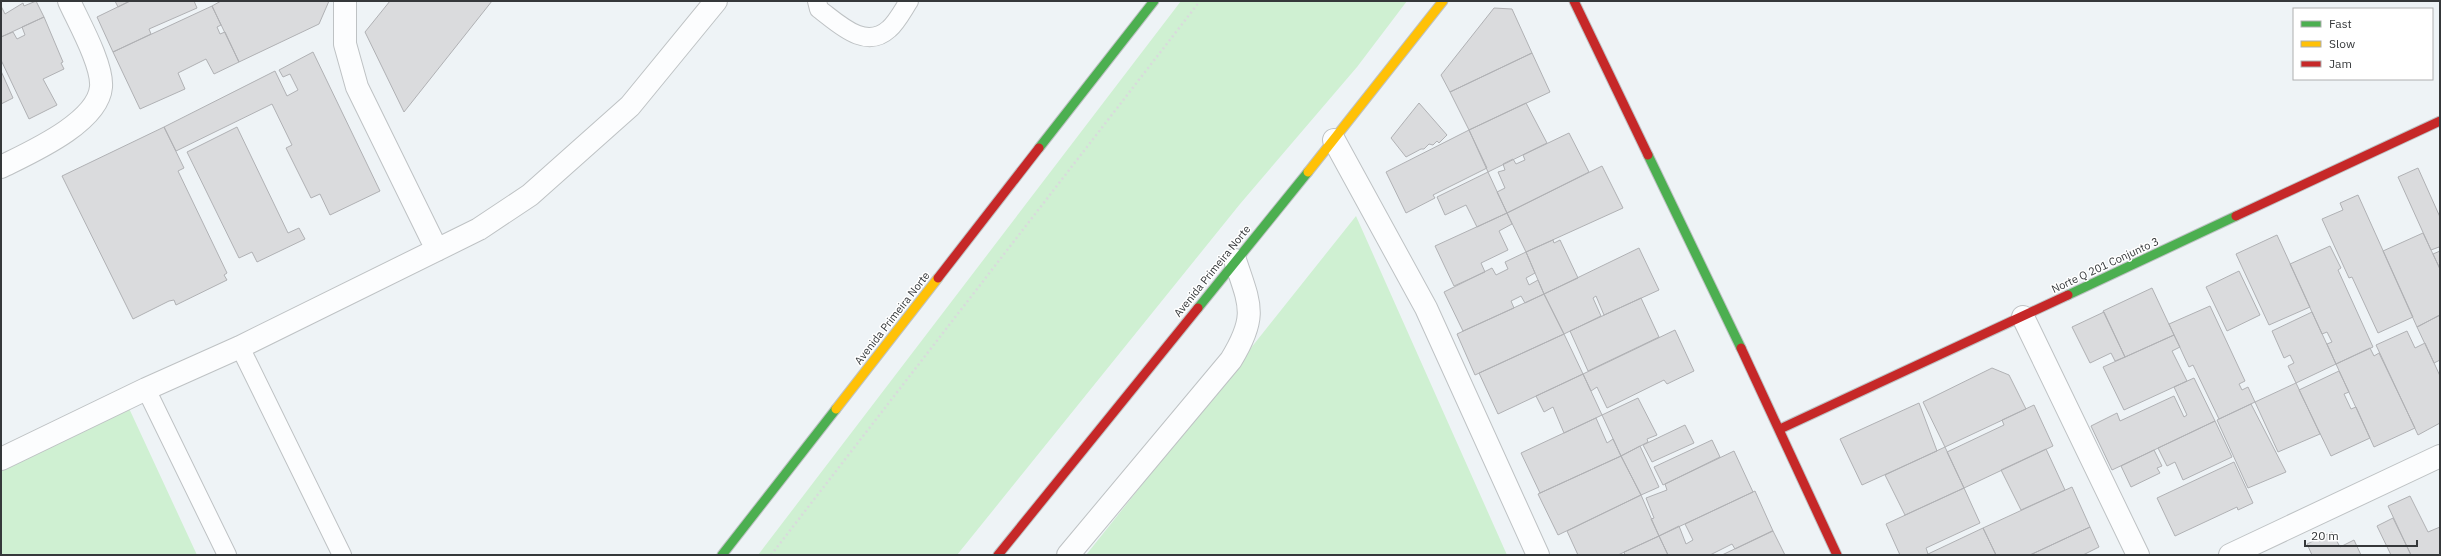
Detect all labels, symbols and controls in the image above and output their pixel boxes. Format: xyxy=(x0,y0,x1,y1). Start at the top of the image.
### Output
legend xyxy=(2293,8,2433,80)
text: Fast xyxy=(2329,16,2352,31)
text: Slow xyxy=(2329,36,2355,51)
text: Jam xyxy=(2329,56,2352,71)
street label: Avenida Primeira Norte xyxy=(1171,222,1253,320)
street label: Norte Q 201 Conjunto 3 xyxy=(2049,234,2161,296)
street label: Avenida Primeira Norte xyxy=(851,269,933,367)
scale bar xyxy=(2305,522,2417,548)
text: 20 m xyxy=(2311,528,2339,543)

